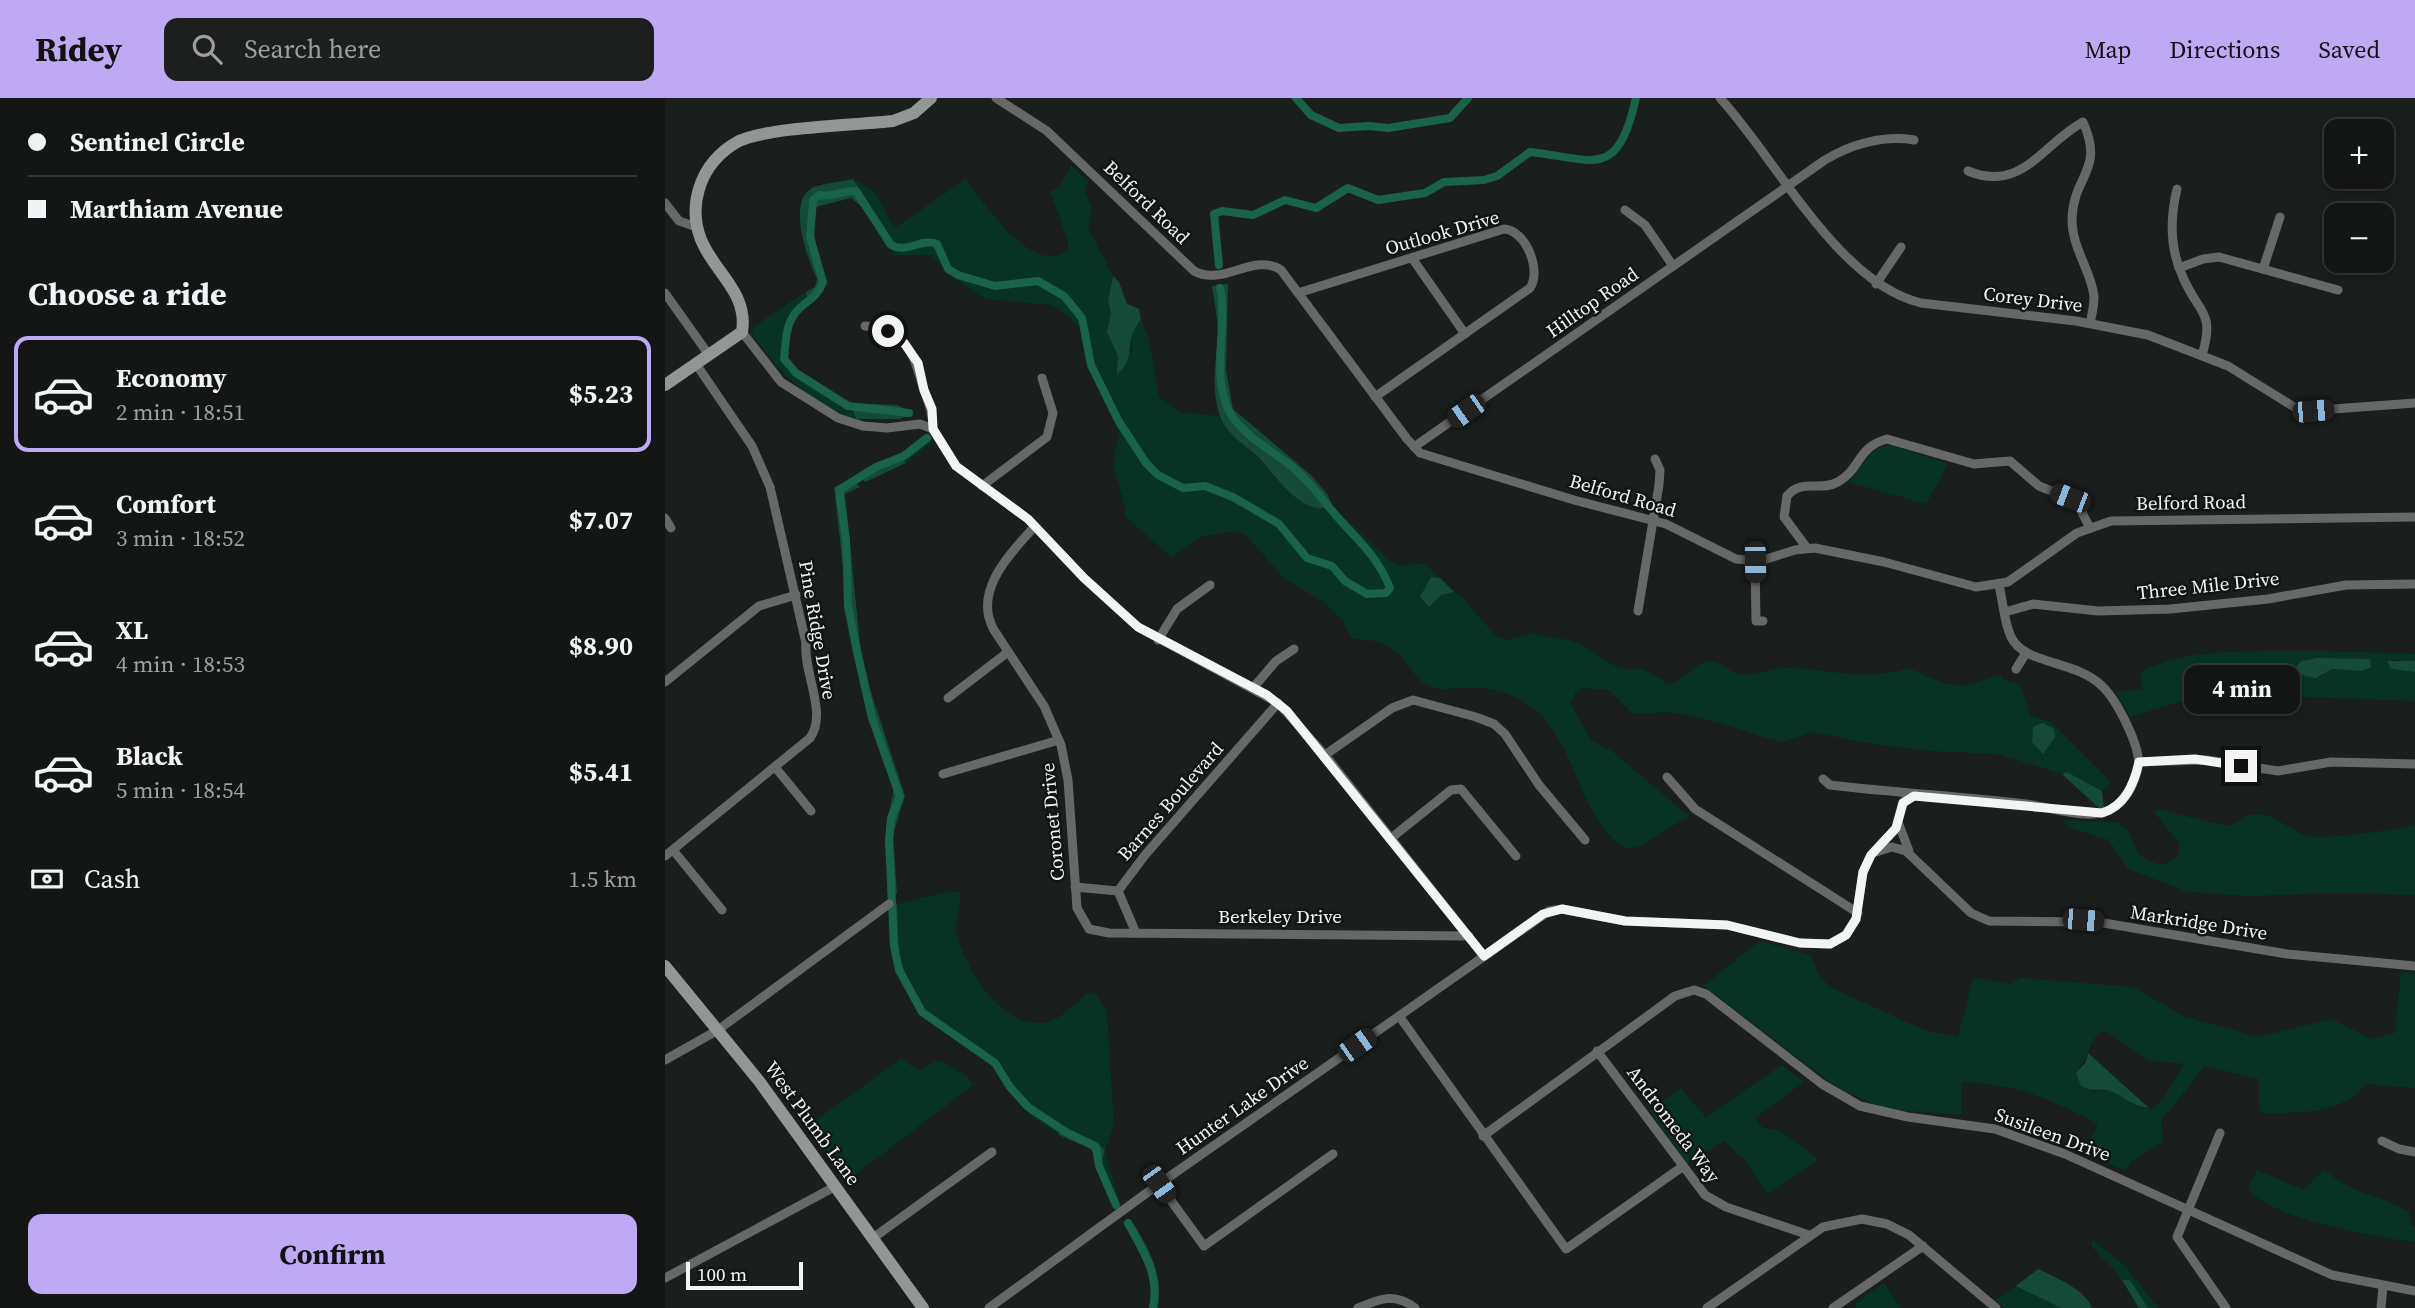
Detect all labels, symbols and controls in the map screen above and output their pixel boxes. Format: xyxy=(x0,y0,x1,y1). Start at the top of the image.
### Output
search box xyxy=(164,18,654,81)
text: Ridey xyxy=(35,27,122,72)
icon: search xyxy=(188,30,226,68)
text: Search here xyxy=(244,31,381,67)
text: Map xyxy=(2084,33,2131,66)
text: Directions xyxy=(2169,33,2280,66)
text: Saved xyxy=(2318,33,2380,66)
map controls xyxy=(2324,119,2394,273)
button: + xyxy=(2324,119,2394,189)
text: Sentinel Circle xyxy=(70,124,245,160)
street label: Belford Road xyxy=(1098,154,1196,250)
text: Marthiam Avenue xyxy=(70,191,283,227)
street label: Outlook Drive xyxy=(1382,203,1502,261)
button: − xyxy=(2324,203,2394,273)
street label: Hilltop Road xyxy=(1541,261,1643,343)
text: Choose a ride xyxy=(28,272,227,316)
street label: Corey Drive xyxy=(1982,280,2084,318)
route start xyxy=(872,315,904,347)
text: Economy xyxy=(116,360,227,396)
icon: car xyxy=(32,363,95,426)
text: $5.23 xyxy=(569,376,633,412)
car xyxy=(1443,390,1490,432)
text: 2 min · 18:51 xyxy=(116,396,245,428)
car xyxy=(2292,399,2335,423)
street label: Belford Road xyxy=(1567,467,1680,523)
car xyxy=(2047,481,2094,515)
text: Comfort xyxy=(116,486,216,522)
street label: Belford Road xyxy=(2136,488,2246,516)
icon: car xyxy=(32,489,95,552)
text: $7.07 xyxy=(569,502,633,538)
text: 3 min · 18:52 xyxy=(116,522,245,554)
car xyxy=(1745,541,1766,583)
street label: Pine Ridge Drive xyxy=(793,558,843,702)
street label: Three Mile Drive xyxy=(2136,565,2280,605)
text: XL xyxy=(116,612,148,648)
icon: car xyxy=(32,615,95,678)
text: $8.90 xyxy=(569,628,633,664)
text: 4 min · 18:53 xyxy=(116,648,245,680)
callout: 4 min xyxy=(2183,664,2299,714)
text: 4 min xyxy=(2212,673,2272,705)
street label: Barnes Boulevard xyxy=(1111,736,1229,866)
text: Black xyxy=(116,738,183,774)
icon: car xyxy=(32,741,95,804)
route end xyxy=(2225,750,2257,782)
text: $5.41 xyxy=(569,754,633,790)
street label: Coronet Drive xyxy=(1034,762,1070,882)
text: 5 min · 18:54 xyxy=(116,774,245,806)
icon: cash xyxy=(28,860,66,898)
text: Cash xyxy=(84,861,140,897)
text: 1.5 km xyxy=(568,863,637,895)
street label: Markridge Drive xyxy=(2129,898,2269,946)
street label: Berkeley Drive xyxy=(1218,903,1342,929)
car xyxy=(2062,908,2105,932)
car xyxy=(1334,1024,1381,1066)
street label: Hunter Lake Drive xyxy=(1171,1050,1313,1160)
street label: West Plumb Lane xyxy=(759,1056,867,1190)
street label: Andromeda Way xyxy=(1621,1060,1727,1188)
street label: Susileen Drive xyxy=(1992,1101,2114,1167)
car xyxy=(1139,1161,1180,1207)
button: Confirm xyxy=(28,1214,637,1294)
scale bar xyxy=(686,1259,803,1291)
text: 100 m xyxy=(697,1261,747,1287)

